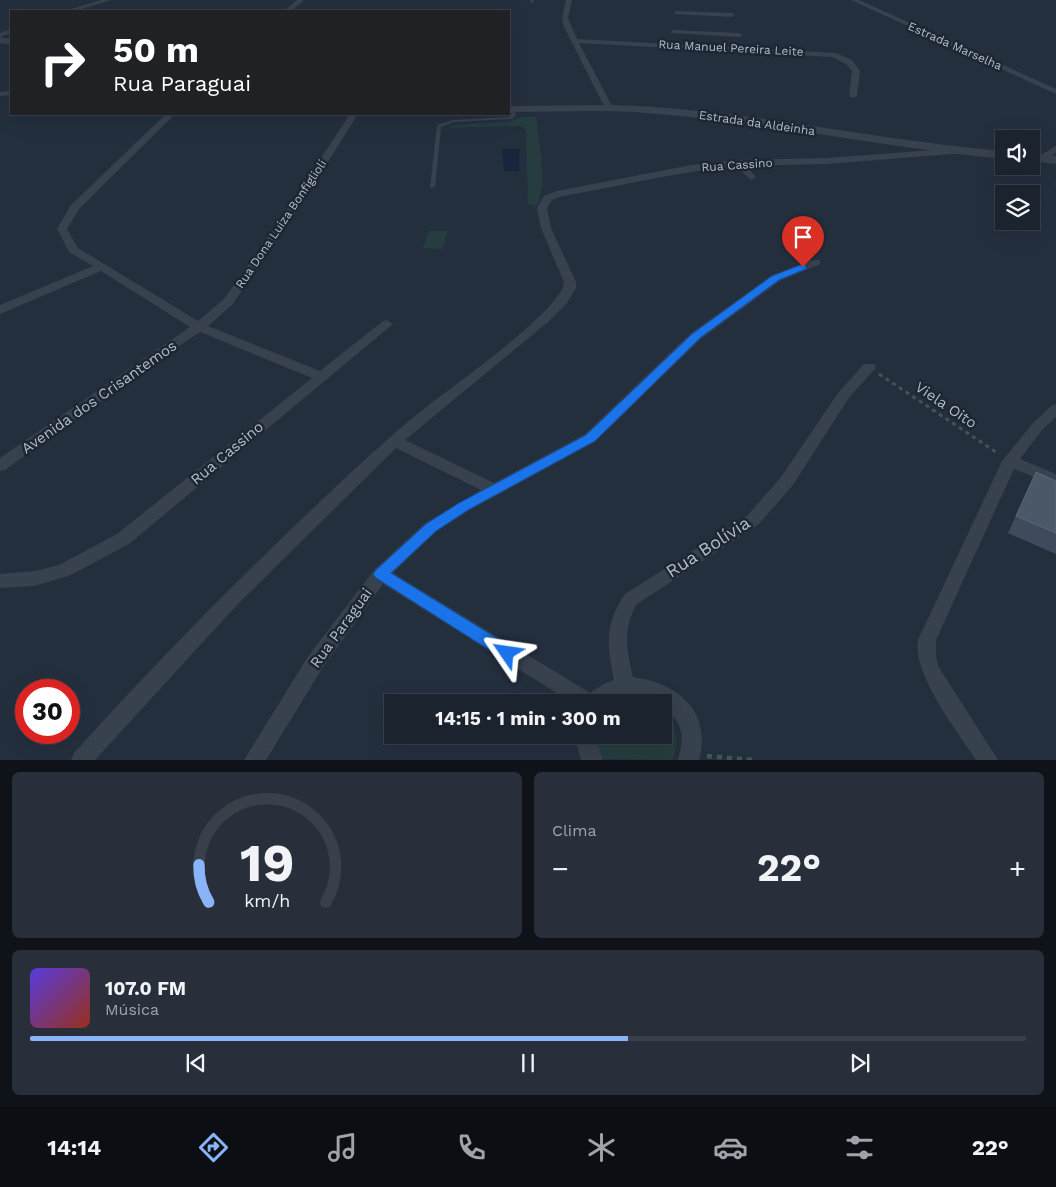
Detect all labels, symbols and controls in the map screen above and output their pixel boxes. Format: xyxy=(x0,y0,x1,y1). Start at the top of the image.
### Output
street label: Estrada Marselha xyxy=(906,19,1004,73)
text: 50 m xyxy=(113,29,199,71)
icon: right xyxy=(30,30,95,95)
street label: Rua Manuel Pereira Leite xyxy=(658,37,804,59)
text: Rua Paraguai xyxy=(113,71,251,96)
street label: Estrada da Aldeinha xyxy=(698,108,816,138)
map controls xyxy=(995,130,1040,230)
button: sound xyxy=(995,130,1040,175)
street label: Rua Cassino xyxy=(701,156,773,174)
street label: Rua Dona Luiza Bonfiglioli xyxy=(233,157,329,291)
button: layers xyxy=(995,185,1040,230)
pin xyxy=(782,216,824,267)
icon: arrive xyxy=(789,223,817,251)
street label: Avenida dos Crisantemos xyxy=(18,336,180,458)
street label: Viela Oito xyxy=(912,378,980,432)
street label: Rua Cassino xyxy=(187,417,267,489)
street label: Rua Bolívia xyxy=(662,512,754,582)
street label: Rua Paraguai xyxy=(306,585,376,671)
position arrow xyxy=(480,626,532,678)
speed limit sign: 30 xyxy=(15,679,80,744)
text: 14:15 · 1 min · 300 m xyxy=(435,707,621,730)
text: Clima xyxy=(552,821,596,840)
text: 19 xyxy=(240,833,294,894)
text: 22° xyxy=(757,846,821,890)
text: − xyxy=(552,852,569,885)
text: + xyxy=(1009,852,1026,885)
text: km/h xyxy=(244,890,290,911)
text: 107.0 FM xyxy=(105,977,186,1000)
text: Música xyxy=(105,1000,159,1019)
icon: previous xyxy=(182,1049,210,1077)
icon: pause xyxy=(514,1049,542,1077)
icon: next xyxy=(846,1049,874,1077)
icon: directions xyxy=(196,1130,231,1165)
icon: music xyxy=(325,1130,360,1165)
icon: phone xyxy=(454,1130,489,1165)
icon: climate xyxy=(584,1130,619,1165)
icon: car xyxy=(713,1130,748,1165)
icon: filters xyxy=(842,1130,877,1165)
text: 14:14 xyxy=(47,1135,101,1160)
text: 22° xyxy=(972,1135,1009,1160)

